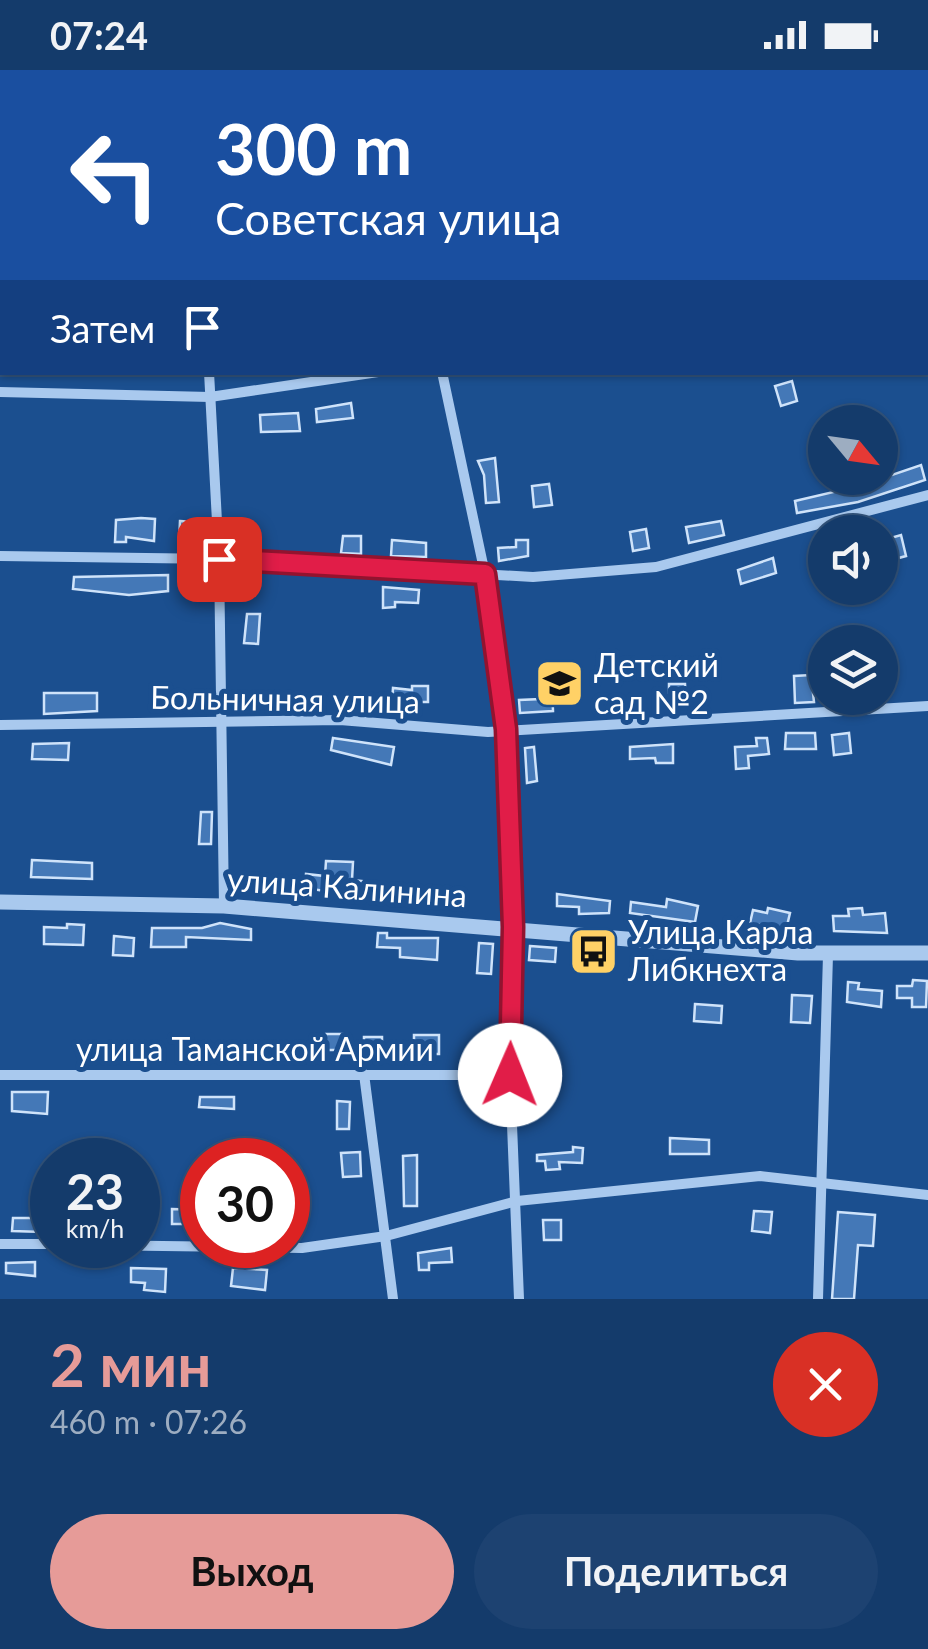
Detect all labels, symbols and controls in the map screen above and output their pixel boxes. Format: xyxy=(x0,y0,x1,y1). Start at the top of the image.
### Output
text: 07:24 xyxy=(50,12,148,58)
text: 300 m xyxy=(215,106,412,190)
icon: left xyxy=(50,110,180,240)
text: Советская улица xyxy=(215,191,561,245)
icon: arrive xyxy=(175,300,230,355)
text: Затем xyxy=(50,305,155,351)
north arrow xyxy=(808,405,898,495)
map controls xyxy=(808,405,898,715)
button: sound xyxy=(808,515,898,605)
pin xyxy=(177,517,262,602)
icon: arrive xyxy=(192,532,247,587)
button: layers xyxy=(808,625,898,715)
place label: Детский сад №2 xyxy=(594,645,719,721)
school or university icon: Детский сад №2 xyxy=(533,658,585,710)
street label: Больничная улица xyxy=(150,677,420,720)
street label: улица Калинина xyxy=(226,859,468,914)
place label: Улица Карла Либкнехта xyxy=(627,912,813,988)
bus stop icon: Улица Карла Либкнехта xyxy=(567,925,619,977)
position arrow xyxy=(458,1023,562,1127)
street label: улица Таманской Армии xyxy=(76,1029,434,1068)
speed limit sign: 30 xyxy=(180,1138,310,1268)
text: 23 xyxy=(66,1161,124,1221)
text: km/h xyxy=(66,1213,124,1243)
text: 2 мин xyxy=(50,1328,212,1400)
button: close xyxy=(773,1332,878,1437)
text: 460 m · 07:26 xyxy=(50,1402,247,1441)
button: Выход xyxy=(50,1514,454,1629)
button: Поделиться xyxy=(474,1514,878,1629)

